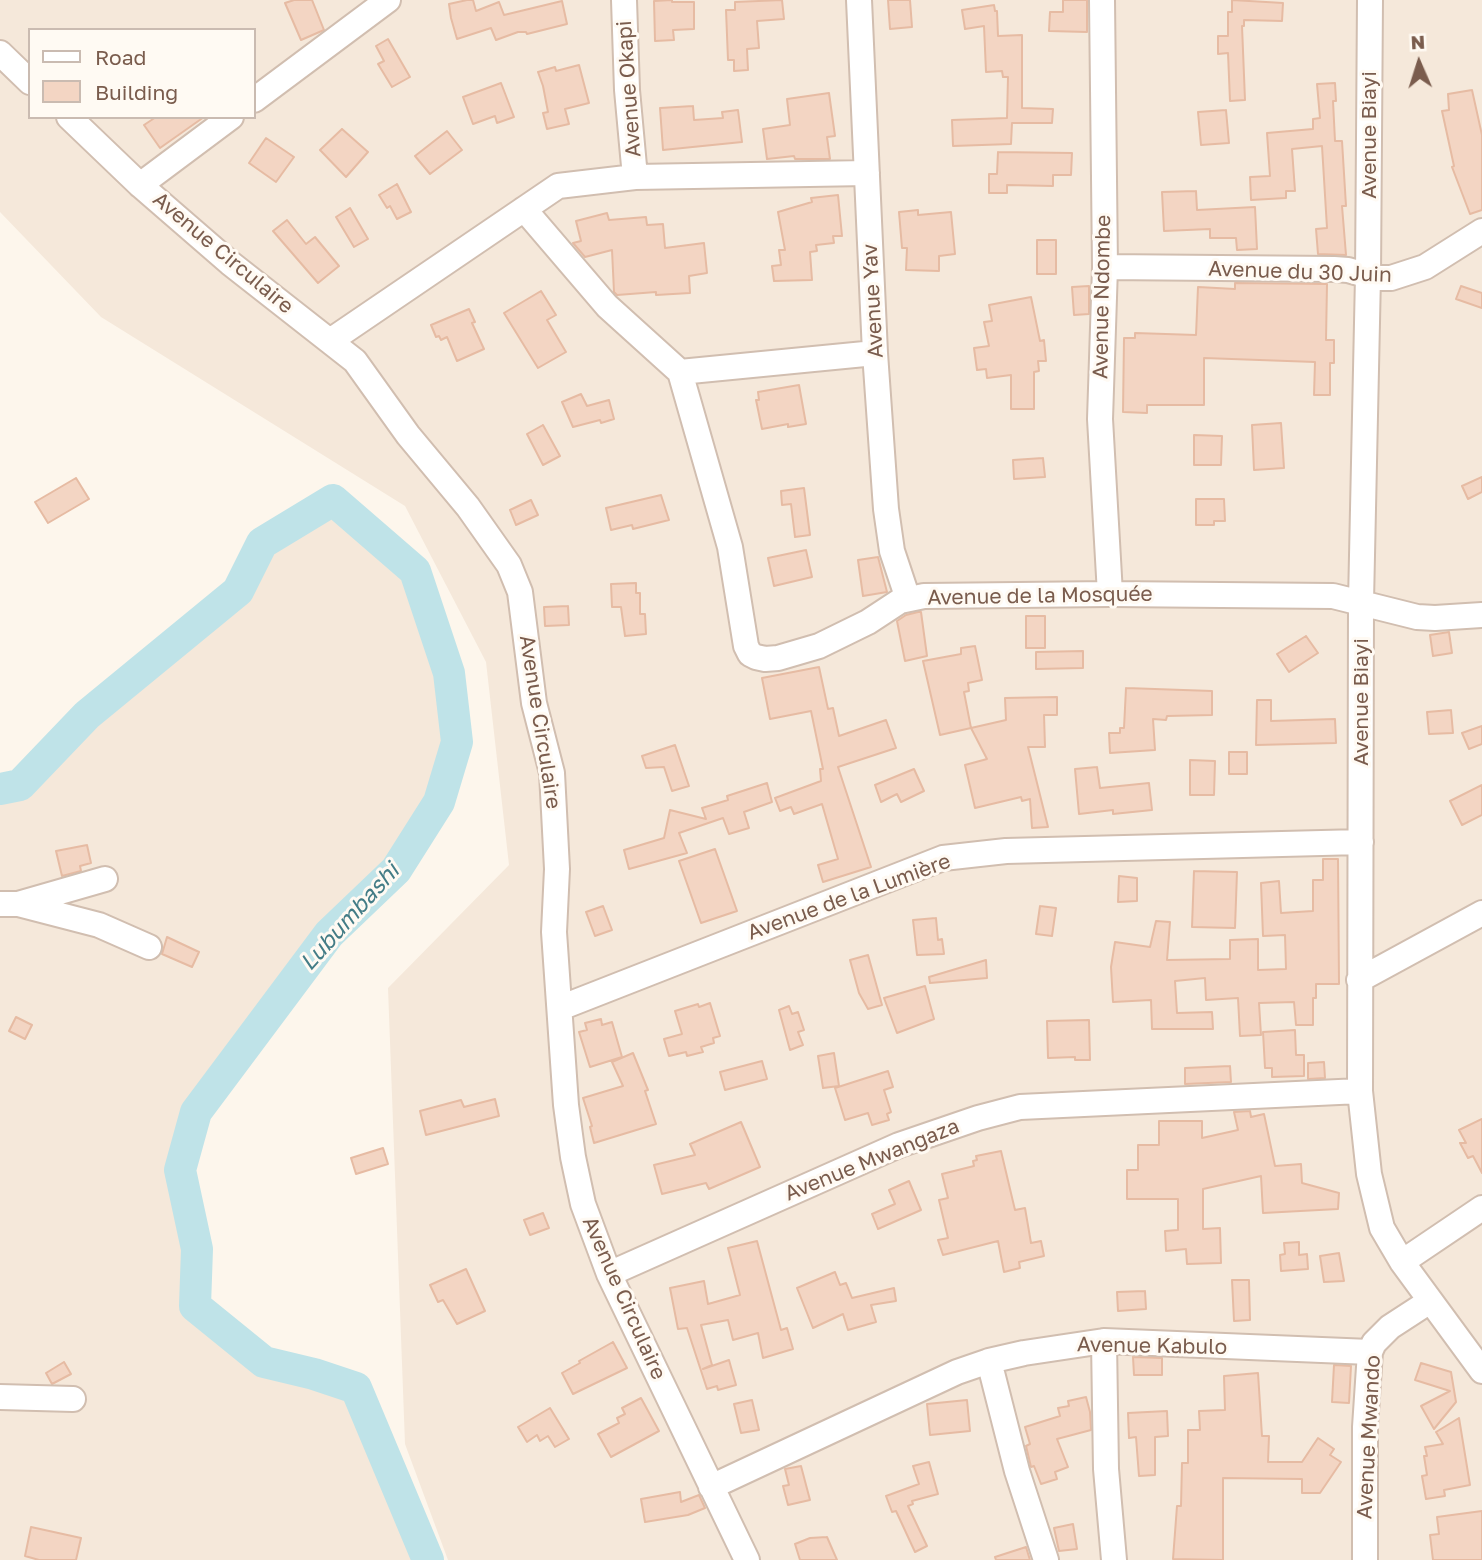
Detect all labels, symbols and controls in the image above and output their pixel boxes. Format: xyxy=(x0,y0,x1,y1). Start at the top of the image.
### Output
street label: Avenue Okapi xyxy=(612,20,646,158)
legend xyxy=(28,28,256,119)
north arrow xyxy=(1384,28,1454,98)
text: N xyxy=(1410,30,1426,53)
text: Road xyxy=(95,44,146,70)
street label: Avenue Biayi xyxy=(1356,71,1382,199)
text: Building xyxy=(95,79,178,105)
street label: Avenue Circulaire xyxy=(148,187,298,319)
street label: Avenue Ndombe xyxy=(1088,215,1116,379)
street label: Avenue Yav xyxy=(857,243,889,359)
street label: Avenue du 30 Juin xyxy=(1208,256,1392,288)
street label: Avenue de la Mosquée xyxy=(927,581,1153,611)
street label: Avenue Circulaire xyxy=(514,633,566,811)
street label: Avenue Biayi xyxy=(1348,638,1374,766)
street label: Avenue de la Lumière xyxy=(744,849,954,945)
water label: Lubumbashi xyxy=(295,858,405,976)
street label: Avenue Mwangaza xyxy=(781,1113,963,1207)
street label: Avenue Circulaire xyxy=(577,1213,671,1383)
street label: Avenue Kabulo xyxy=(1077,1332,1227,1360)
street label: Avenue Mwando xyxy=(1352,1354,1386,1520)

